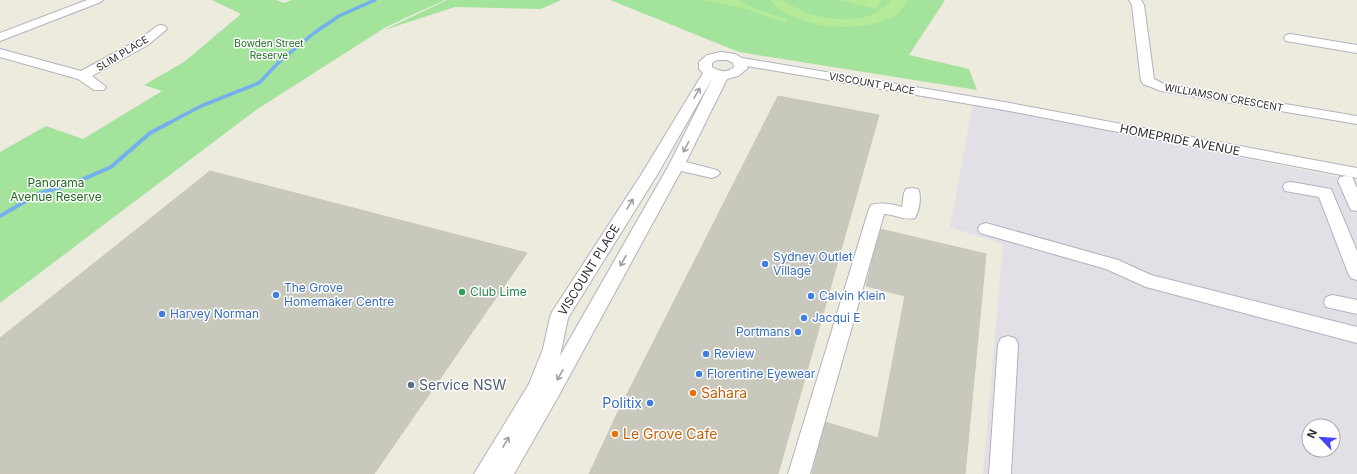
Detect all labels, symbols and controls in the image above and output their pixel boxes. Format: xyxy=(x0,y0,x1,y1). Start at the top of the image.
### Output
street label: SLIM PLACE xyxy=(94,33,150,73)
park label: Bowden Street Reserve xyxy=(234,37,304,61)
street label: VISCOUNT PLACE xyxy=(828,70,916,96)
street label: WILLIAMSON CRESCENT xyxy=(1164,81,1284,113)
one-way arrow xyxy=(694,87,702,99)
street label: HOMEPRIDE AVENUE xyxy=(1119,120,1241,159)
one-way arrow xyxy=(682,141,689,153)
park label: Panorama Avenue Reserve xyxy=(10,175,102,204)
one-way arrow xyxy=(626,199,634,210)
street label: VISCOUNT PLACE xyxy=(555,221,623,318)
place label: Sydney Outlet Village xyxy=(773,249,853,278)
one-way arrow xyxy=(619,255,627,267)
marker: Sydney Outlet Village xyxy=(760,259,770,269)
place label: The Grove Homemaker Centre xyxy=(284,280,394,309)
place label: Club Lime xyxy=(470,284,527,299)
marker: Club Lime xyxy=(457,287,467,297)
place label: Calvin Klein xyxy=(819,288,886,303)
marker: The Grove Homemaker Centre xyxy=(271,290,281,300)
marker: Calvin Klein xyxy=(806,291,816,301)
place label: Harvey Norman xyxy=(170,306,259,321)
marker: Harvey Norman xyxy=(157,309,167,319)
place label: Jacqui E xyxy=(812,310,860,325)
marker: Jacqui E xyxy=(799,313,809,323)
place label: Portmans xyxy=(736,324,790,339)
marker: Portmans xyxy=(793,327,803,337)
place label: Review xyxy=(714,346,755,361)
marker: Review xyxy=(701,349,711,359)
place label: Florentine Eyewear xyxy=(707,366,816,381)
one-way arrow xyxy=(556,369,563,381)
marker: Florentine Eyewear xyxy=(694,369,704,379)
place label: Service NSW xyxy=(419,376,507,393)
marker: Service NSW xyxy=(406,380,416,390)
place label: Sahara xyxy=(701,384,747,401)
marker: Sahara xyxy=(688,388,698,398)
place label: Politix xyxy=(602,394,642,411)
marker: Politix xyxy=(645,398,655,408)
north arrow xyxy=(1301,418,1341,458)
place label: Le Grove Cafe xyxy=(623,425,717,442)
text: N xyxy=(1304,427,1320,441)
marker: Le Grove Cafe xyxy=(610,429,620,439)
one-way arrow xyxy=(503,436,511,448)

